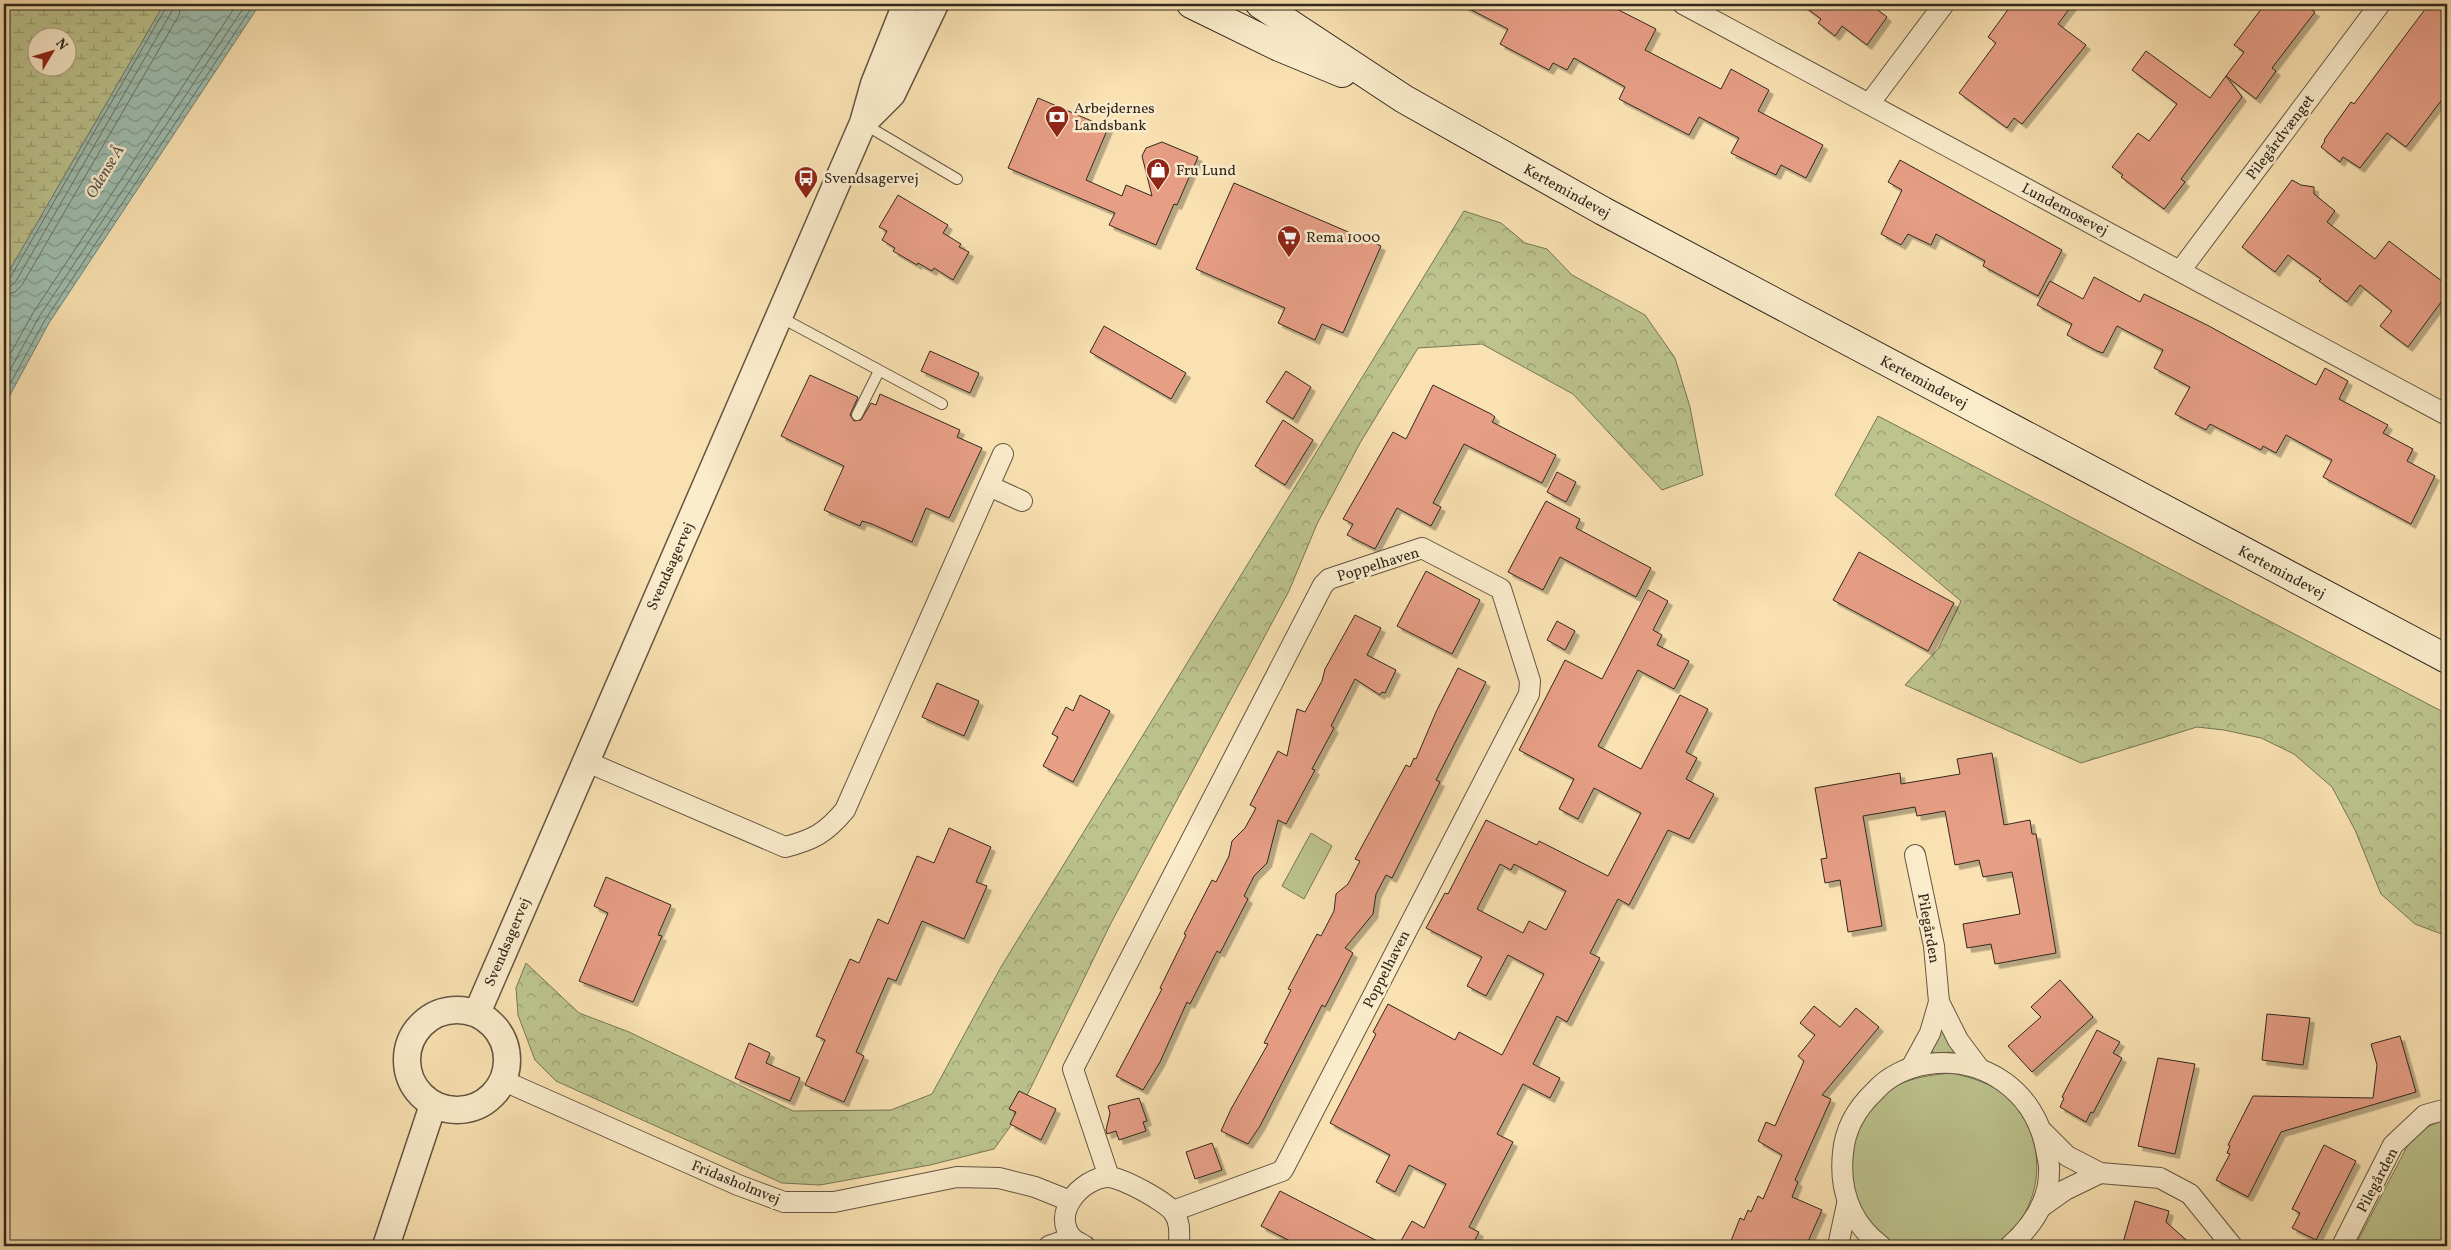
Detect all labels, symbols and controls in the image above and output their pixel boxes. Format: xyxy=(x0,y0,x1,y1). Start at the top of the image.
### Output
north arrow xyxy=(28,28,78,78)
text: N xyxy=(50,35,72,55)
street label: Pilegårdvænget xyxy=(2242,91,2320,185)
place label: Arbejdernes Landsbank xyxy=(1074,99,1155,137)
bank icon: Arbejdernes Landsbank xyxy=(1044,104,1070,138)
water label: Odense Å xyxy=(81,141,130,203)
shop icon: Fru Lund xyxy=(1145,157,1171,191)
street label: Kertemindevej xyxy=(1519,160,1614,225)
place label: Fru Lund xyxy=(1176,161,1236,182)
bus stop icon: Svendsagervej xyxy=(793,165,819,199)
place label: Svendsagervej xyxy=(824,169,919,190)
street label: Lundemosevej xyxy=(2017,179,2111,242)
supermarket icon: Rema 1000 xyxy=(1276,224,1302,258)
place label: Rema 1000 xyxy=(1306,228,1380,249)
street label: Kertemindevej xyxy=(1876,351,1971,415)
street label: Svendsagervej xyxy=(643,519,700,614)
street label: Kertemindevej xyxy=(2234,541,2329,605)
street label: Poppelhaven xyxy=(1335,543,1422,588)
street label: Pilegården xyxy=(1911,892,1944,965)
street label: Svendsagervej xyxy=(480,895,537,990)
street label: Poppelhaven xyxy=(1359,927,1416,1012)
street label: Pilegården xyxy=(2352,1144,2404,1217)
street label: Fridasholmvej xyxy=(688,1156,783,1211)

